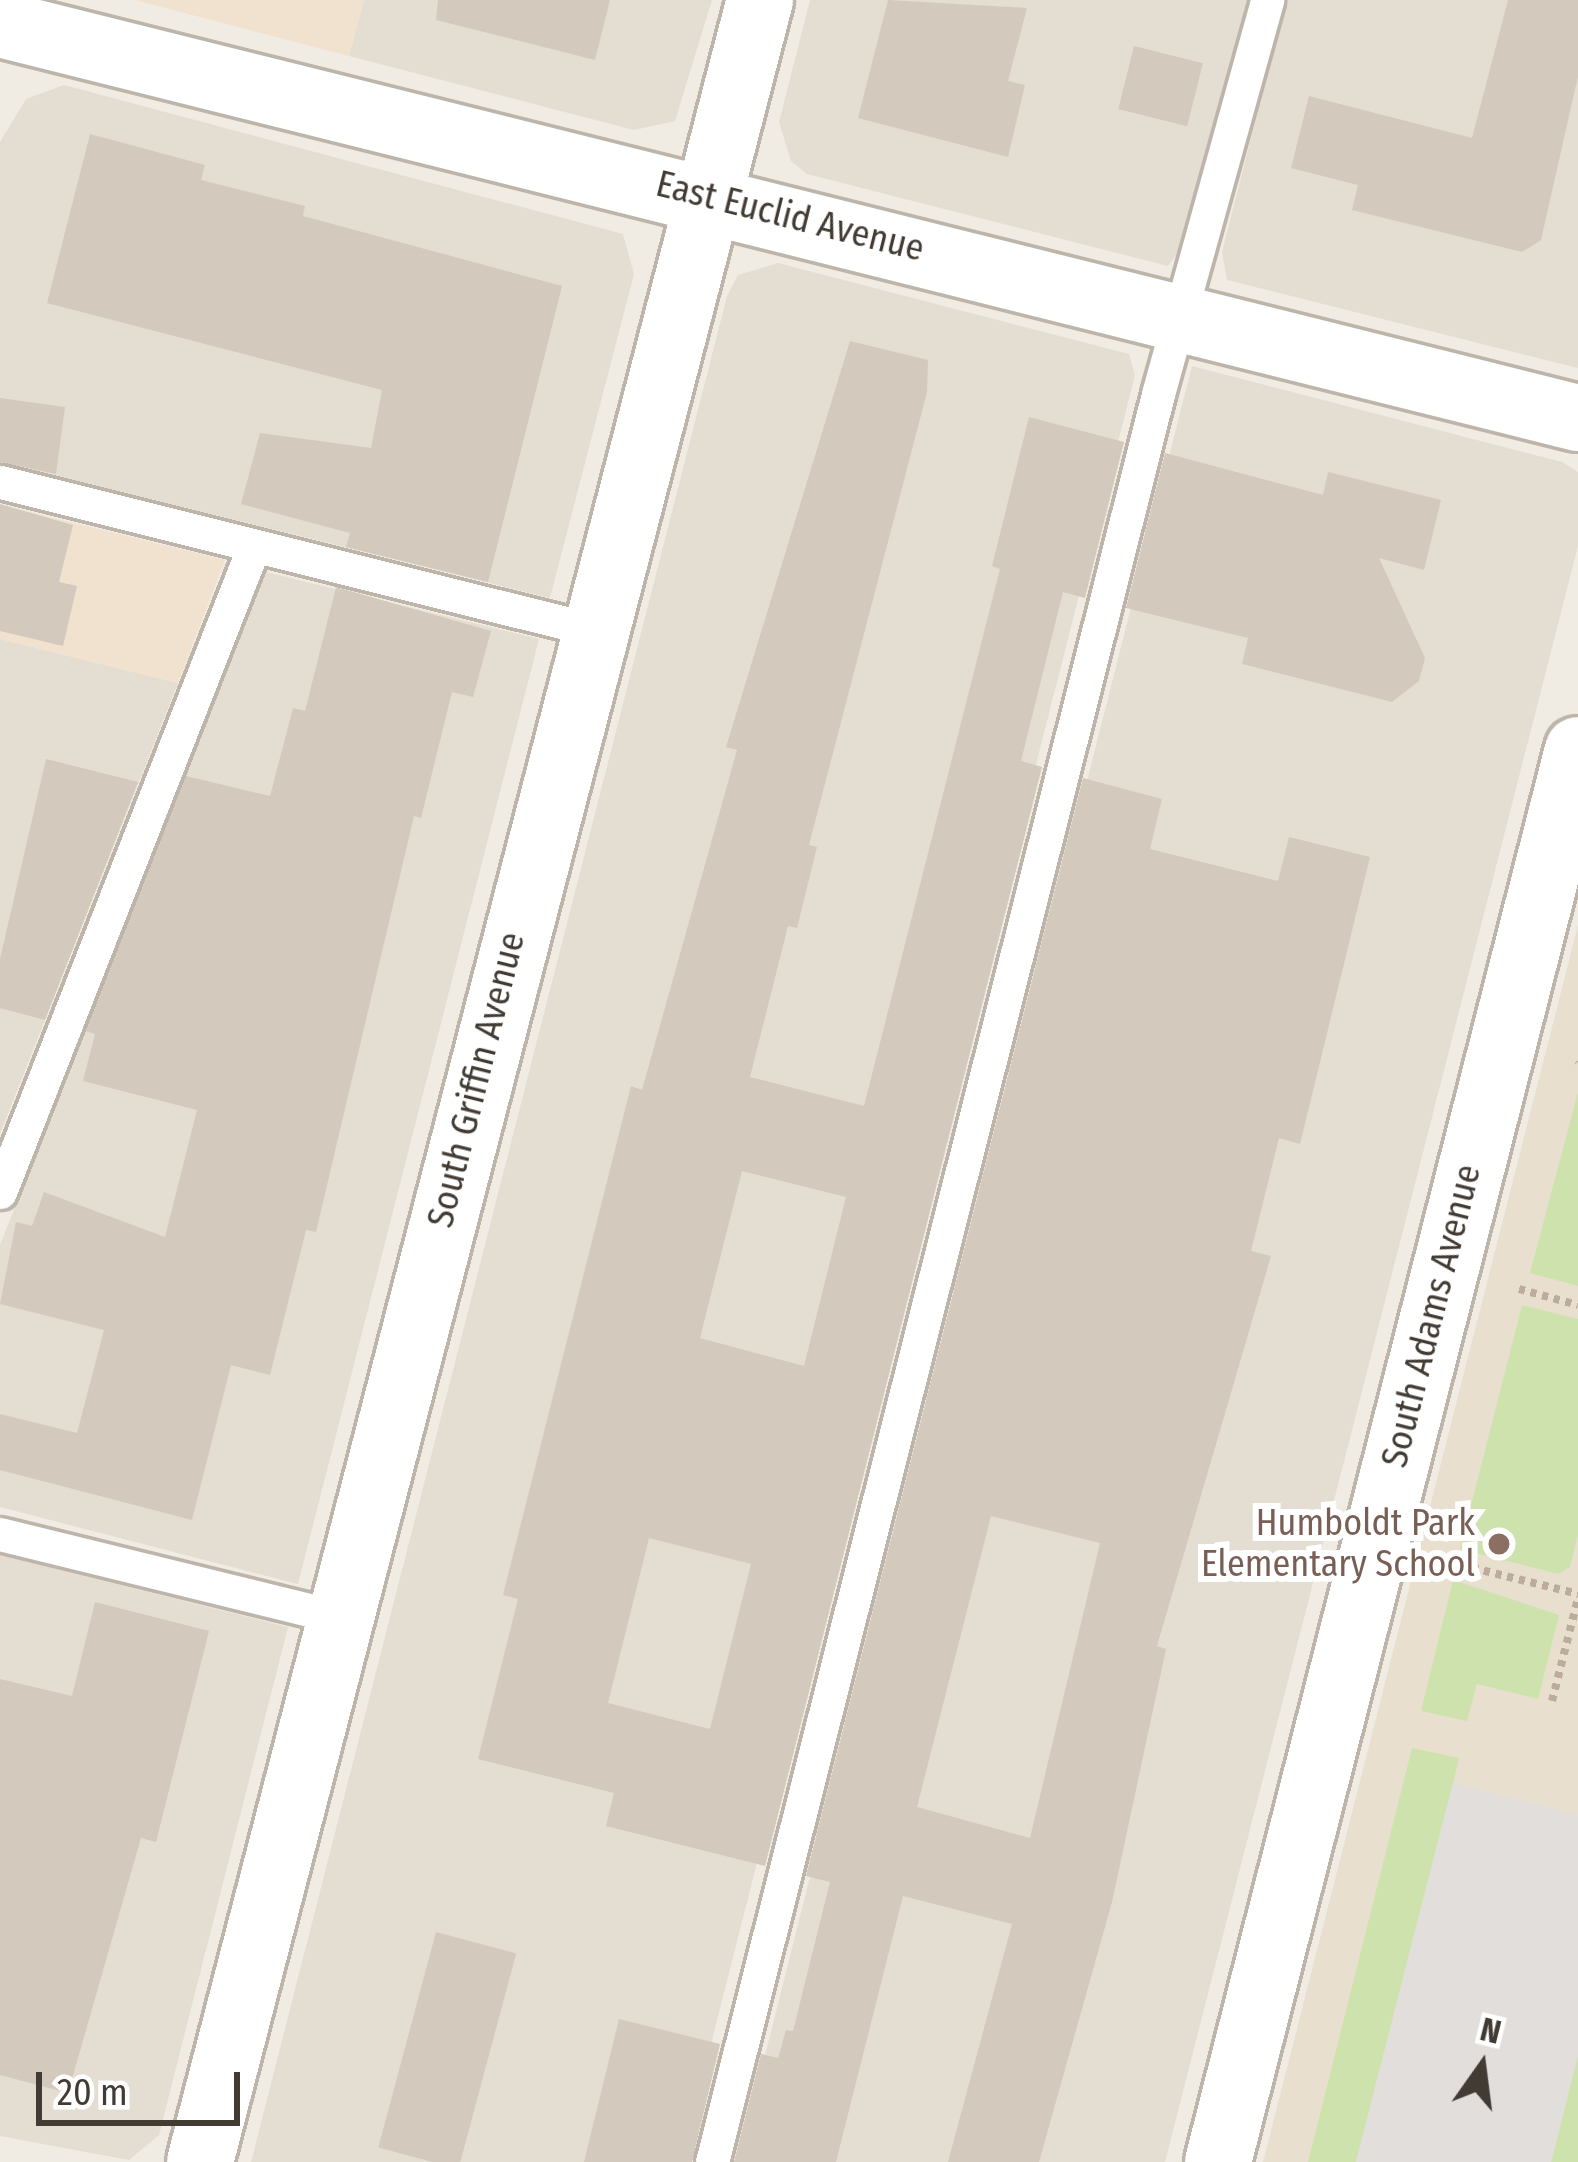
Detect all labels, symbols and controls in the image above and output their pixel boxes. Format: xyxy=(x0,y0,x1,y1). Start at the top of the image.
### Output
street label: East Euclid Avenue xyxy=(652,163,928,271)
street label: South Griffin Avenue xyxy=(419,928,535,1232)
street label: South Adams Avenue xyxy=(1373,1160,1491,1472)
place label: Humboldt Park Elementary School xyxy=(1201,1501,1475,1586)
marker: Humboldt Park Elementary School xyxy=(1486,1531,1512,1557)
north arrow xyxy=(1422,2006,1542,2126)
text: N xyxy=(1476,2009,1505,2053)
scale bar xyxy=(42,2048,246,2122)
text: 20 m xyxy=(57,2071,128,2115)

